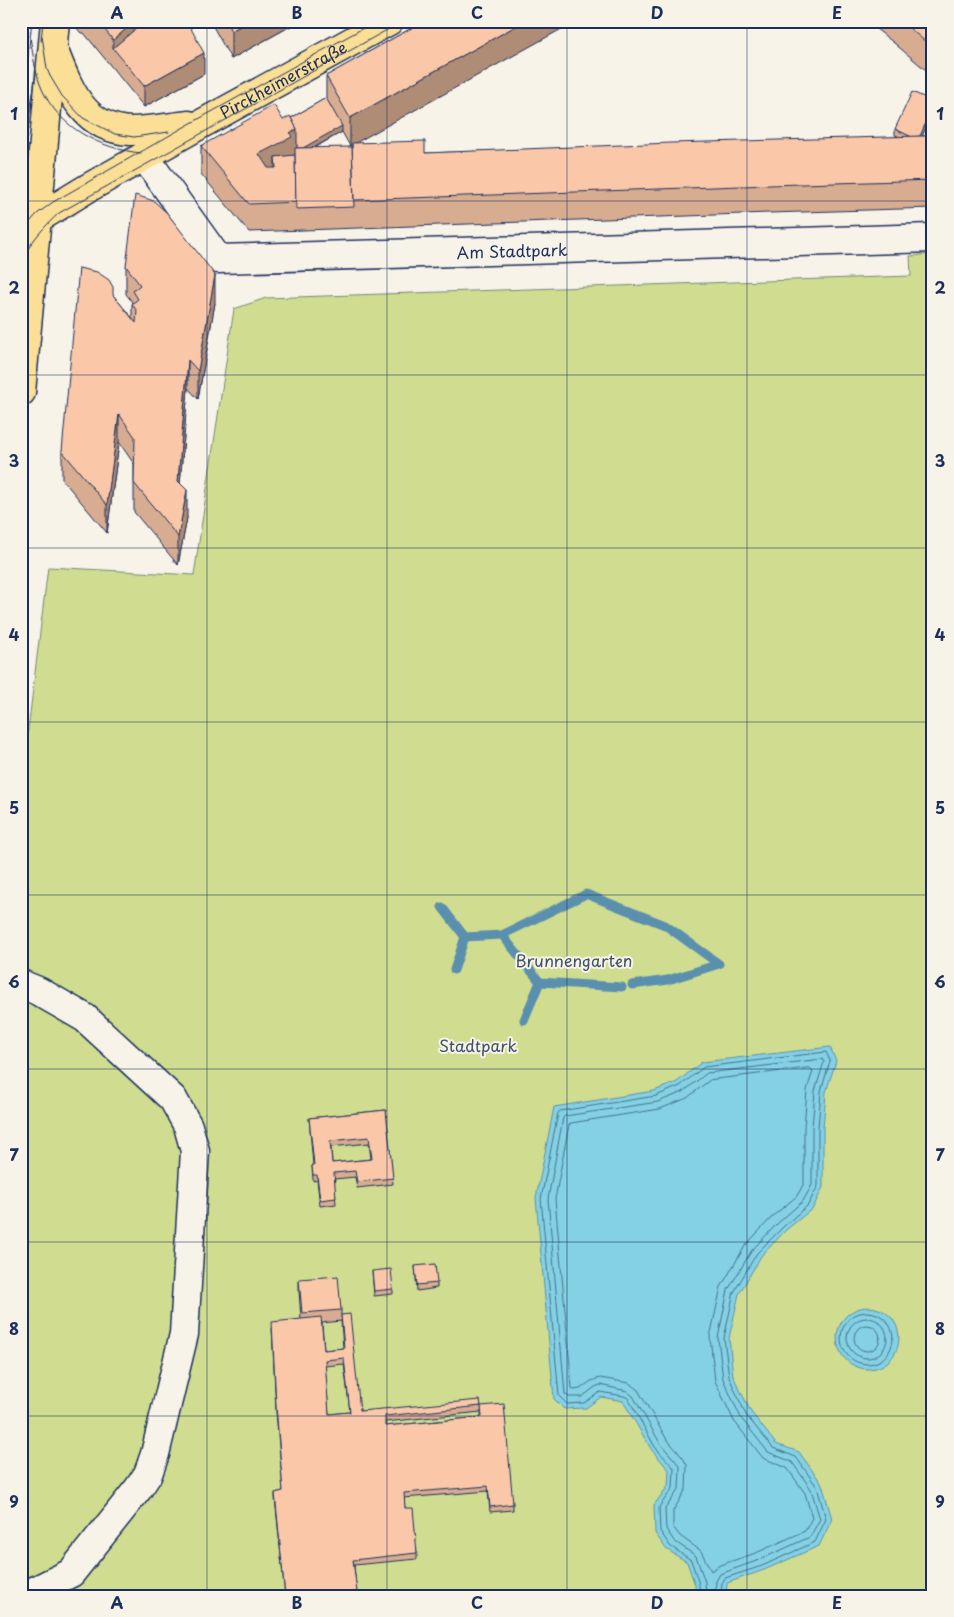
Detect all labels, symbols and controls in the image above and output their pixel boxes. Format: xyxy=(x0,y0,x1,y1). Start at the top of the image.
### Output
text: A xyxy=(111,0,124,24)
text: B xyxy=(292,0,303,24)
text: C xyxy=(471,0,483,24)
text: D xyxy=(651,0,663,24)
text: E xyxy=(832,0,842,24)
street label: Pirckheimerstraße xyxy=(215,35,351,124)
text: 1 xyxy=(10,101,18,125)
text: 1 xyxy=(936,101,944,125)
street label: Am Stadtpark xyxy=(456,237,568,264)
text: 2 xyxy=(8,275,20,299)
text: 2 xyxy=(934,275,946,299)
text: 3 xyxy=(9,448,19,472)
text: 3 xyxy=(935,448,945,472)
text: 4 xyxy=(9,622,20,646)
text: 4 xyxy=(935,622,946,646)
text: 5 xyxy=(9,795,19,819)
text: 5 xyxy=(935,795,945,819)
park label: Brunnengarten xyxy=(516,948,632,972)
text: 6 xyxy=(8,969,20,993)
text: 6 xyxy=(934,969,946,993)
park label: Stadtpark xyxy=(439,1033,517,1057)
text: 7 xyxy=(9,1142,19,1166)
text: 7 xyxy=(935,1142,945,1166)
text: 8 xyxy=(9,1316,19,1340)
text: 8 xyxy=(935,1316,945,1340)
text: 9 xyxy=(9,1489,19,1513)
text: 9 xyxy=(935,1489,945,1513)
text: A xyxy=(111,1590,124,1614)
text: B xyxy=(292,1590,303,1614)
text: C xyxy=(471,1590,483,1614)
text: D xyxy=(651,1590,663,1614)
text: E xyxy=(832,1590,842,1614)

